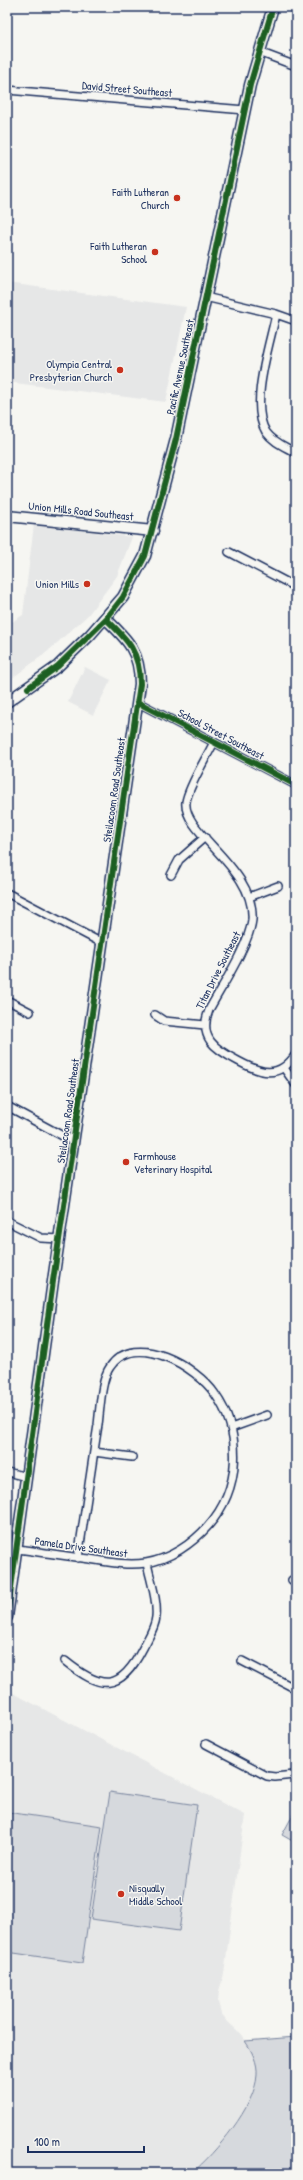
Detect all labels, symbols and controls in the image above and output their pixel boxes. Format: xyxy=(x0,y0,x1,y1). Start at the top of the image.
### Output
street label: David Street Southeast xyxy=(81,78,173,100)
place label: Faith Lutheran Church xyxy=(111,185,169,212)
marker: Faith Lutheran Church xyxy=(172,193,182,203)
place label: Faith Lutheran School xyxy=(89,239,147,266)
marker: Faith Lutheran School xyxy=(150,247,160,257)
street label: Pacific Avenue Southeast xyxy=(163,318,197,416)
place label: Olympia Central Presbyterian Church xyxy=(30,357,112,384)
marker: Olympia Central Presbyterian Church xyxy=(115,365,125,375)
street label: Union Mills Road Southeast xyxy=(28,499,134,523)
place label: Union Mills xyxy=(36,577,79,591)
marker: Union Mills xyxy=(82,579,92,589)
street label: School Street Southeast xyxy=(176,705,267,763)
street label: Steilacoom Road Southeast xyxy=(100,737,128,843)
street label: Titan Drive Southeast xyxy=(192,929,244,1011)
street label: Steilacoom Road Southeast xyxy=(54,1058,82,1164)
place label: Farmhouse Veterinary Hospital xyxy=(133,1149,212,1176)
marker: Farmhouse Veterinary Hospital xyxy=(121,1157,131,1167)
street label: Pamela Drive Southeast xyxy=(34,1534,128,1560)
place label: Nisqually Middle School xyxy=(129,1881,182,1908)
marker: Nisqually Middle School xyxy=(116,1889,126,1899)
scale bar xyxy=(28,2128,144,2154)
text: 100 m xyxy=(34,2133,60,2150)

